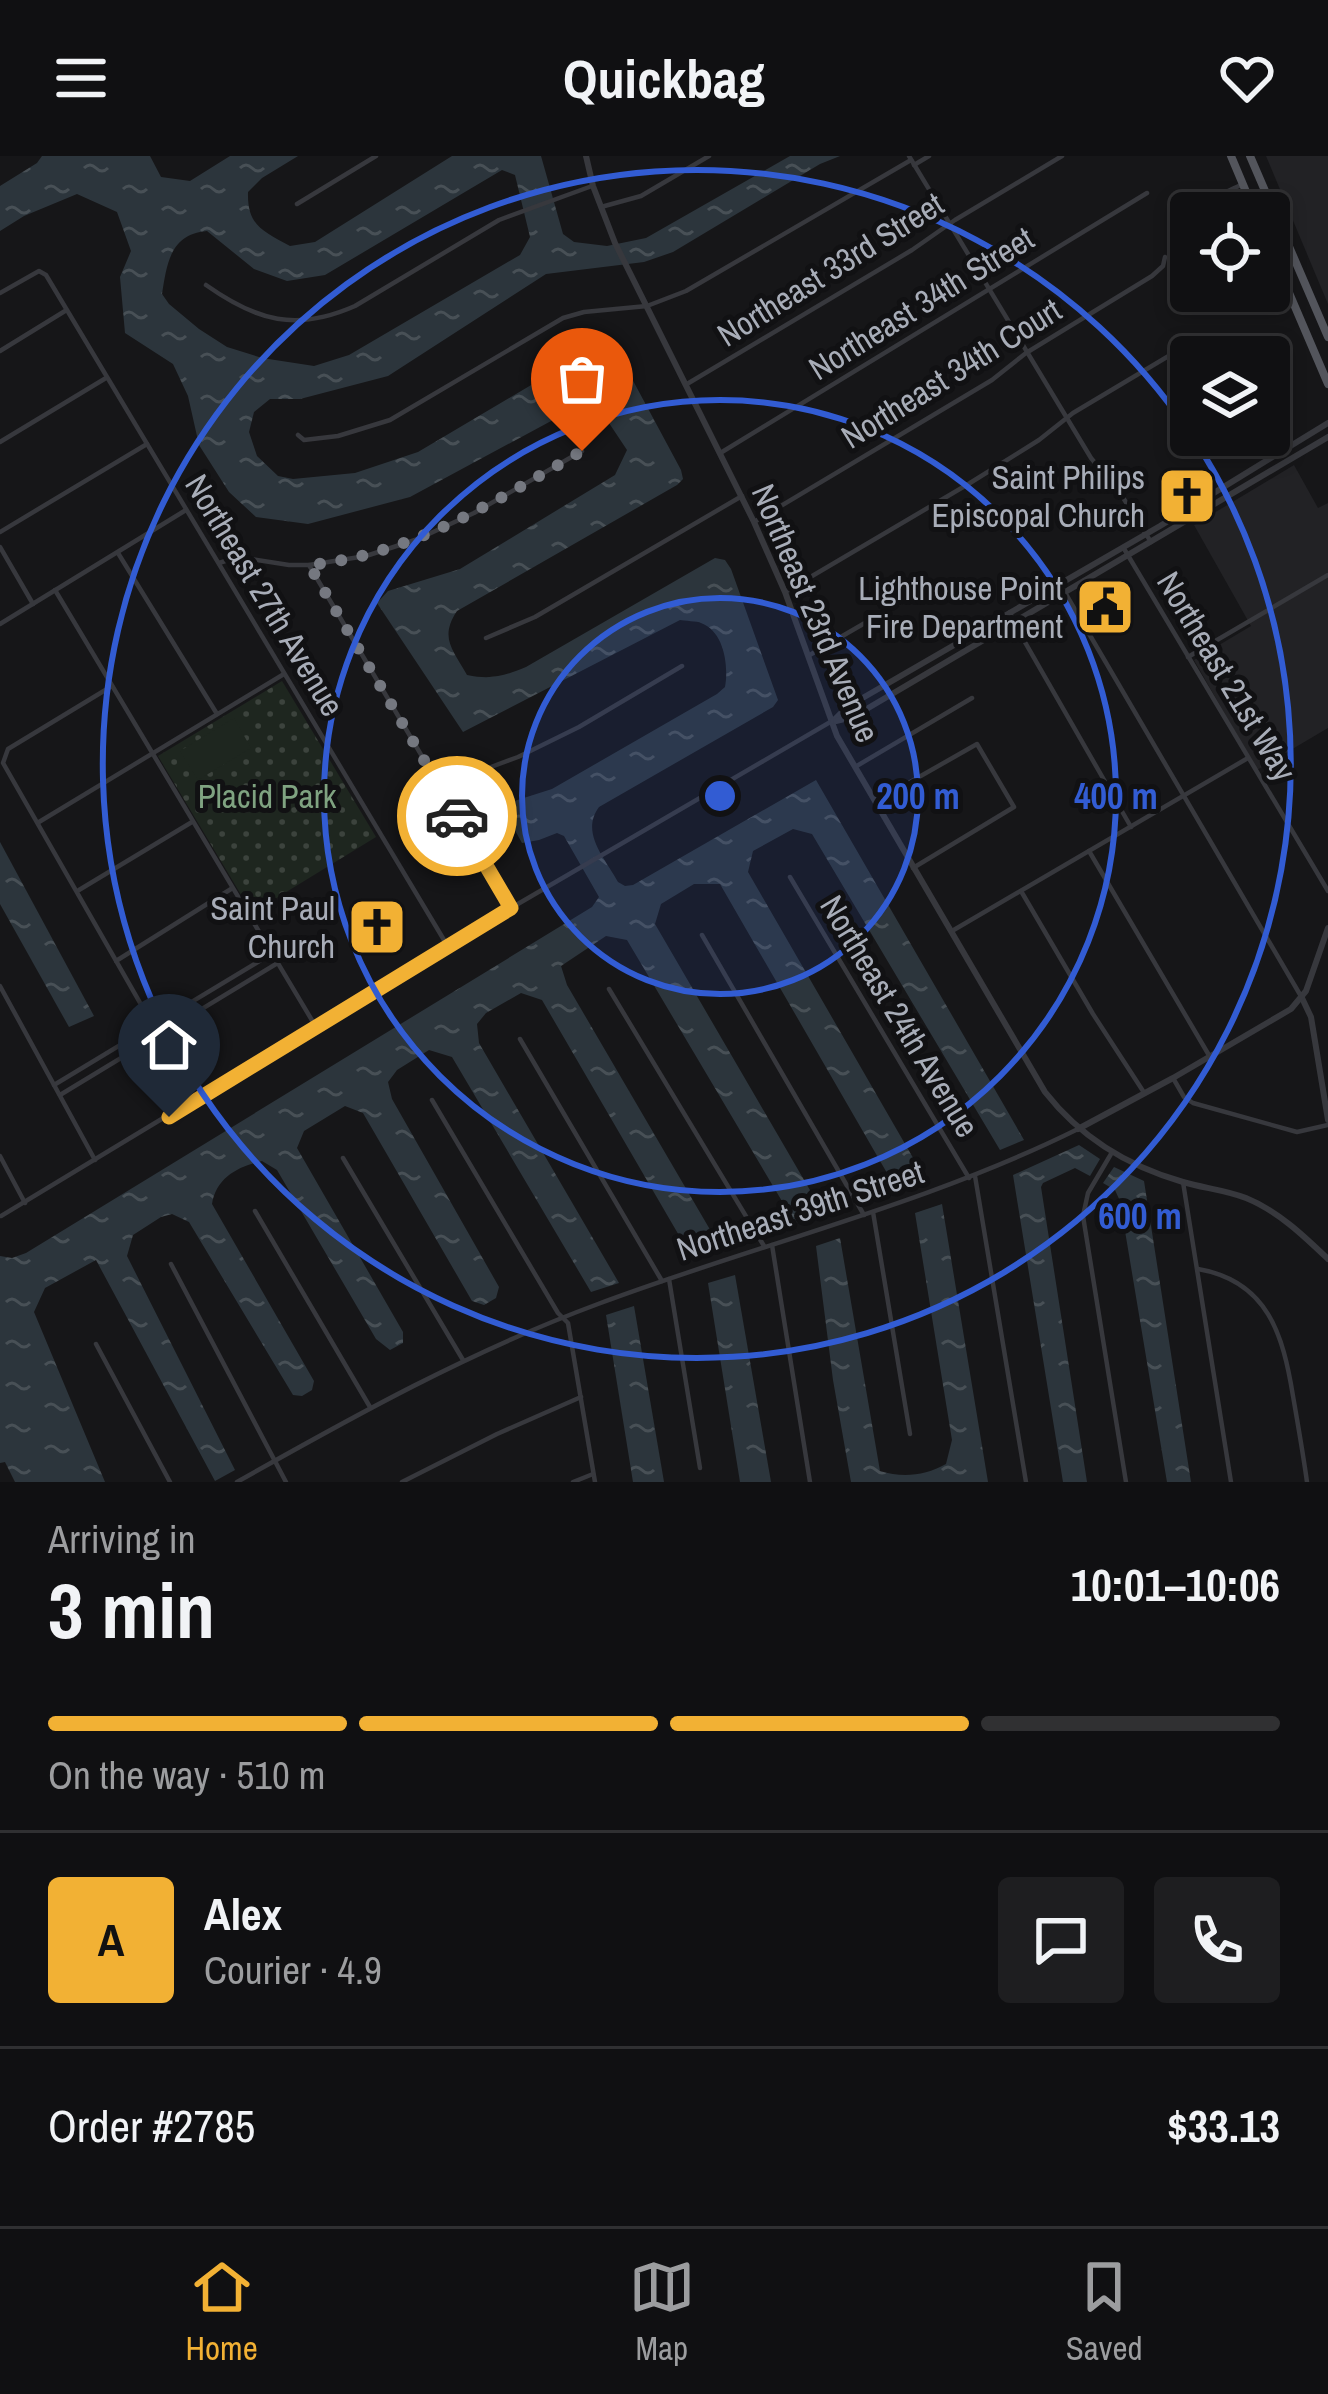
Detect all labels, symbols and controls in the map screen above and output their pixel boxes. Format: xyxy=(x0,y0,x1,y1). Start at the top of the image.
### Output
text: Quickbag xyxy=(563,42,765,115)
icon: menu xyxy=(48,45,114,111)
icon: heart xyxy=(1214,45,1280,111)
street label: Northeast 33rd Street xyxy=(709,182,951,356)
map controls xyxy=(1170,192,1290,456)
button: locate xyxy=(1170,192,1290,312)
street label: Northeast 34th Street xyxy=(800,216,1042,390)
street label: Northeast 34th Court xyxy=(833,288,1069,458)
pin xyxy=(531,328,633,451)
button: layers xyxy=(1170,336,1290,456)
icon: bag xyxy=(549,346,615,412)
place label: Saint Philips Episcopal Church xyxy=(931,455,1145,537)
church icon: Saint Philips Episcopal Church xyxy=(1156,465,1218,527)
street label: Northeast 27th Avenue xyxy=(175,466,355,724)
street label: Northeast 23rd Avenue xyxy=(742,477,890,749)
street label: Northeast 21st Way xyxy=(1147,563,1307,789)
place label: Lighthouse Point Fire Department xyxy=(858,566,1063,648)
public building icon: Lighthouse Point Fire Department xyxy=(1074,576,1136,638)
courier xyxy=(397,756,517,876)
text: 200 m xyxy=(876,772,960,820)
text: 400 m xyxy=(1074,772,1158,820)
park label: Placid Park xyxy=(198,774,337,818)
centre of rings xyxy=(699,775,741,817)
icon: car xyxy=(424,783,490,849)
place label: Saint Paul Church xyxy=(210,886,335,968)
street label: Northeast 24th Avenue xyxy=(810,887,990,1145)
church icon: Saint Paul Church xyxy=(346,896,408,958)
pin xyxy=(118,994,220,1117)
icon: home xyxy=(136,1012,202,1078)
street label: Northeast 39th Street xyxy=(671,1149,929,1271)
text: 600 m xyxy=(1098,1192,1182,1240)
text: Arriving in xyxy=(48,1513,196,1565)
text: 10:01–10:06 xyxy=(1071,1554,1280,1615)
text: 3 min xyxy=(48,1557,215,1662)
text: On the way · 510 m xyxy=(48,1749,325,1801)
button: chat xyxy=(998,1877,1124,2003)
button: phone xyxy=(1154,1877,1280,2003)
text: Alex xyxy=(204,1883,282,1944)
text: A xyxy=(98,1909,124,1970)
text: Courier · 4.9 xyxy=(204,1944,382,1996)
text: Order #2785 xyxy=(48,2095,255,2156)
text: $33.13 xyxy=(1167,2095,1280,2156)
tab: Home xyxy=(186,2254,258,2370)
tab: Map xyxy=(629,2254,695,2370)
tab: Saved xyxy=(1066,2254,1142,2370)

